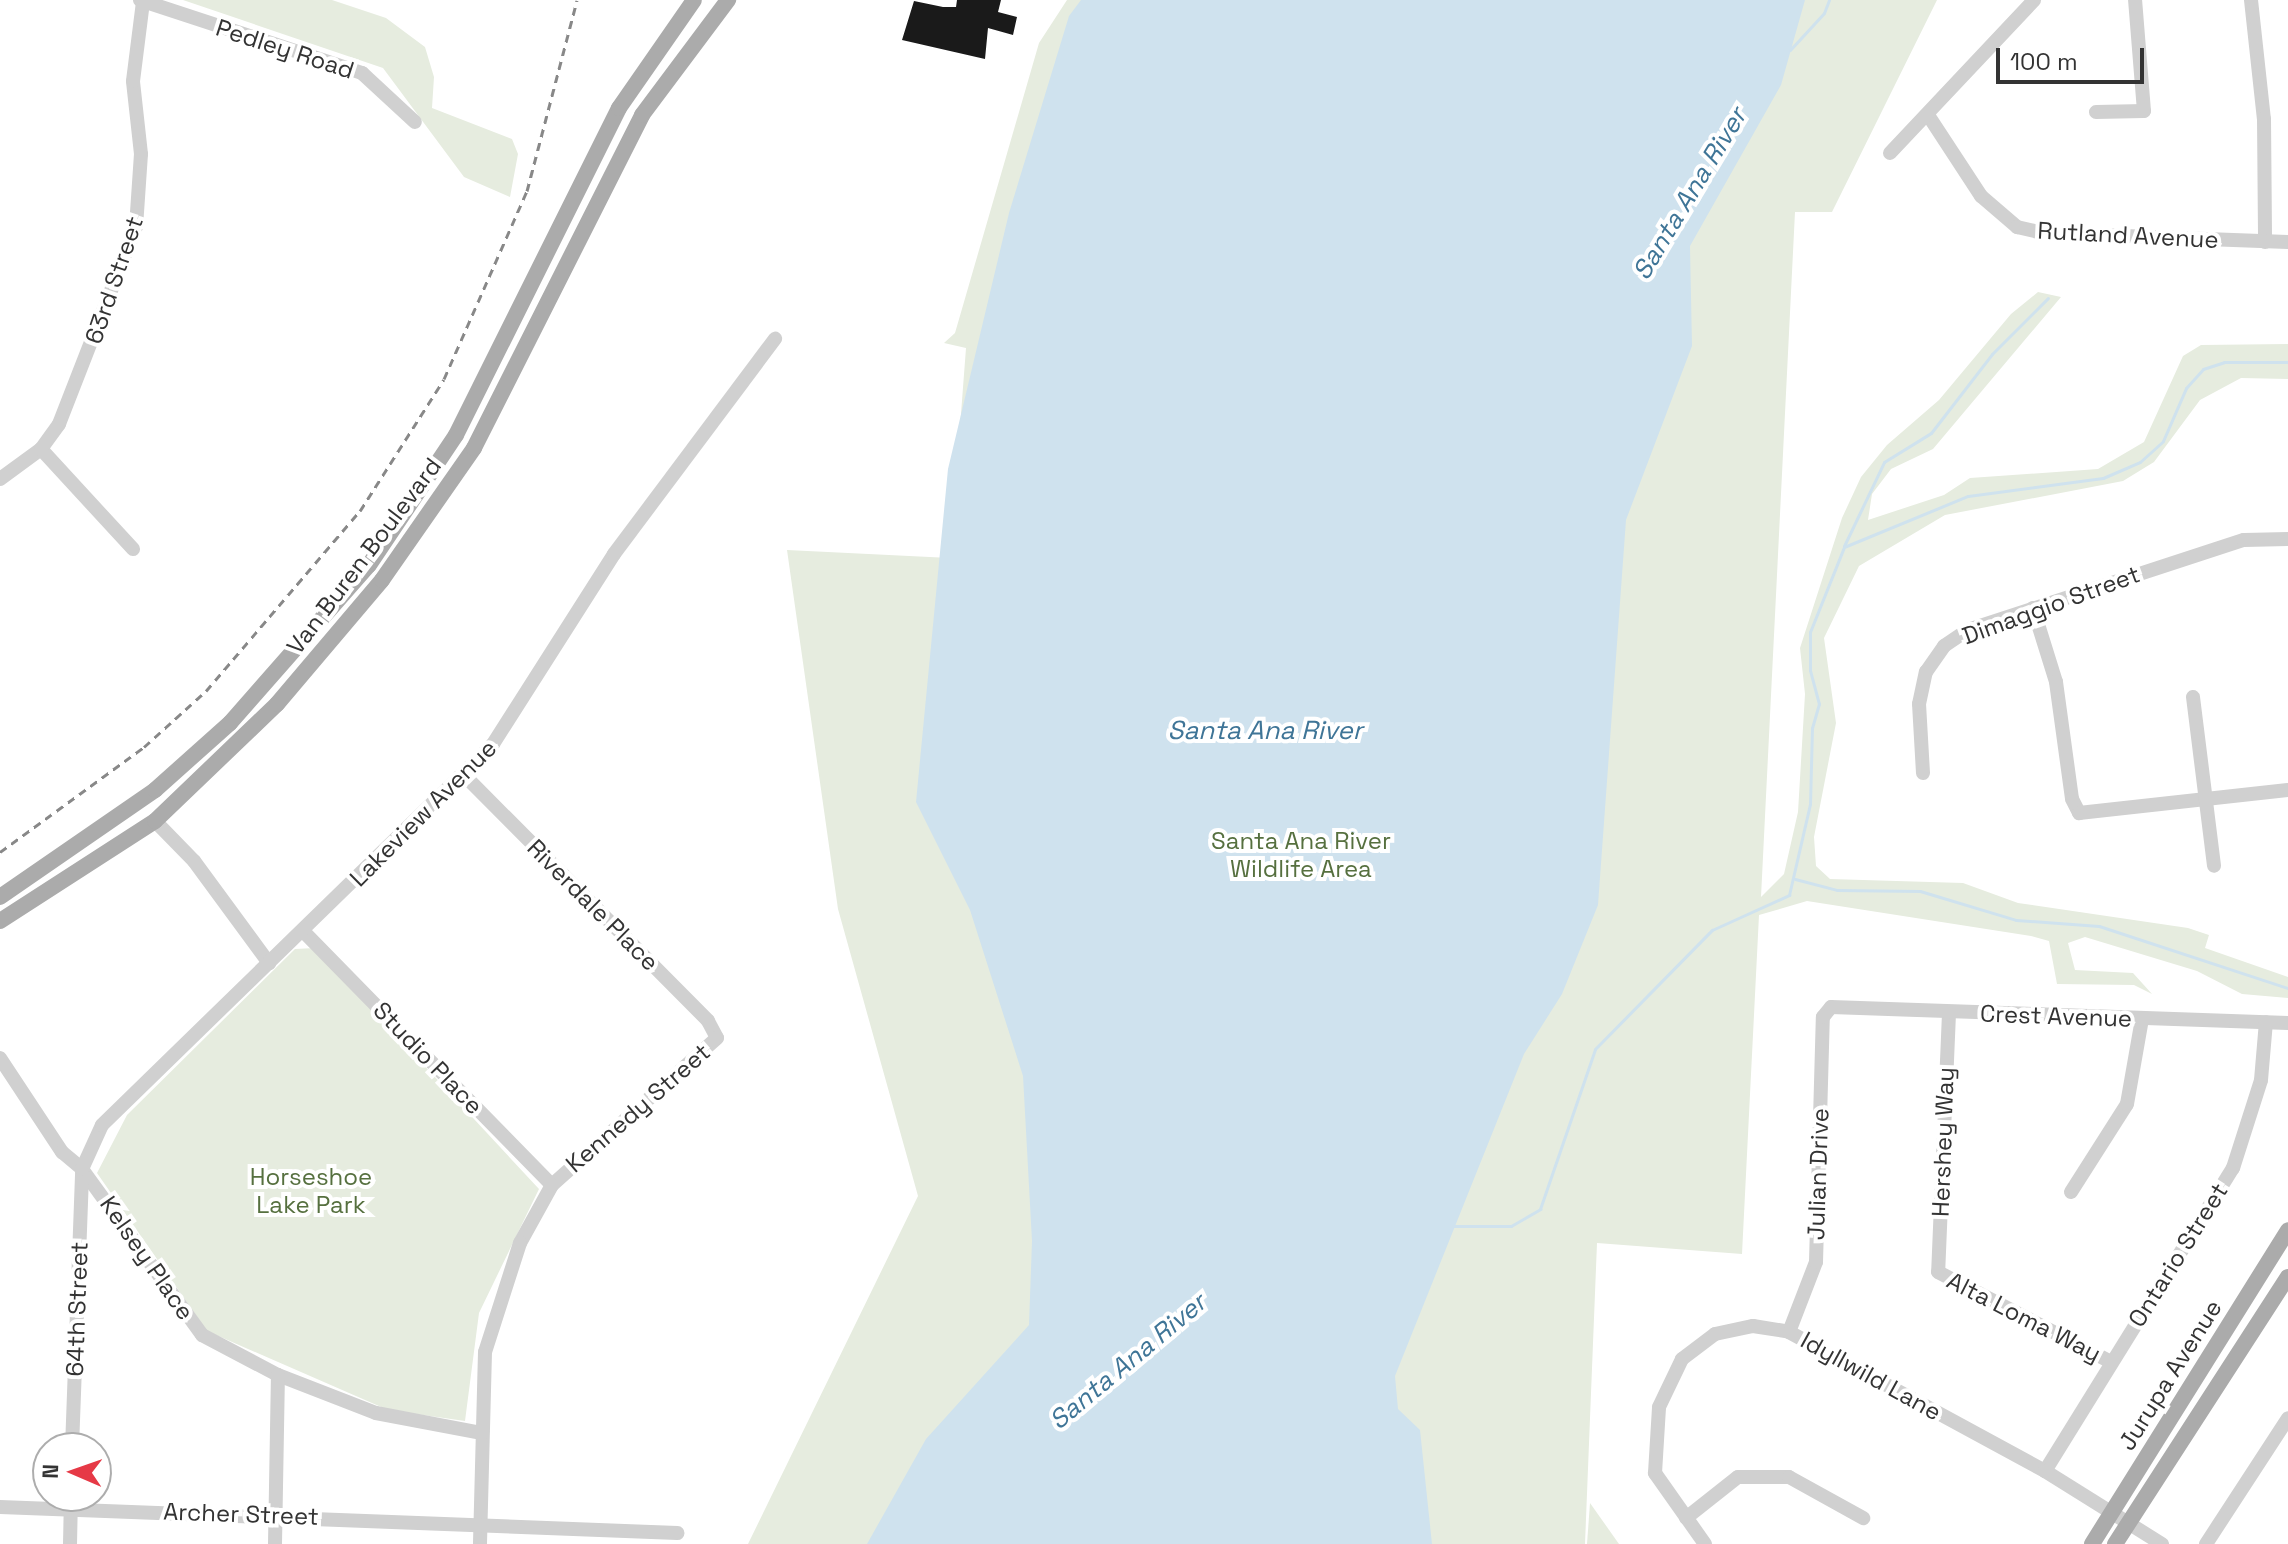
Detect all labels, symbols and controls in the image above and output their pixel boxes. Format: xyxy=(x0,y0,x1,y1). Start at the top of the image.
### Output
street label: Pedley Road xyxy=(212,13,358,85)
scale bar xyxy=(2000,32,2148,82)
text: 100 m xyxy=(2010,46,2078,77)
water label: Santa Ana River xyxy=(1626,102,1754,286)
street label: 63rd Street xyxy=(79,213,149,347)
street label: Rutland Avenue xyxy=(2037,216,2219,254)
street label: Van Buren Boulevard xyxy=(281,452,447,660)
street label: Dimaggio Street xyxy=(1958,559,2144,651)
water label: Santa Ana River xyxy=(1167,715,1363,747)
street label: Lakeview Avenue xyxy=(344,734,502,892)
park label: Santa Ana River Wildlife Area xyxy=(1211,827,1391,883)
street label: Riverdale Place xyxy=(521,833,665,977)
street label: Studio Place xyxy=(367,996,489,1120)
street label: Crest Avenue xyxy=(1979,999,2133,1033)
street label: Kennedy Street xyxy=(560,1038,716,1178)
street label: Hershey Way xyxy=(1926,1066,1960,1218)
street label: Julian Drive xyxy=(1801,1107,1835,1241)
park label: Horseshoe Lake Park xyxy=(250,1163,372,1219)
street label: Ontario Street xyxy=(2122,1178,2234,1332)
street label: Kelsey Place xyxy=(94,1191,200,1325)
street label: 64th Street xyxy=(60,1241,94,1377)
street label: Alta Loma Way xyxy=(1942,1266,2106,1368)
water label: Santa Ana River xyxy=(1043,1287,1213,1437)
street label: Jurupa Avenue xyxy=(2112,1294,2228,1456)
street label: Idyllwild Lane xyxy=(1796,1326,1946,1426)
north arrow xyxy=(32,1432,112,1512)
text: N xyxy=(36,1463,64,1479)
street label: Archer Street xyxy=(163,1497,319,1531)

